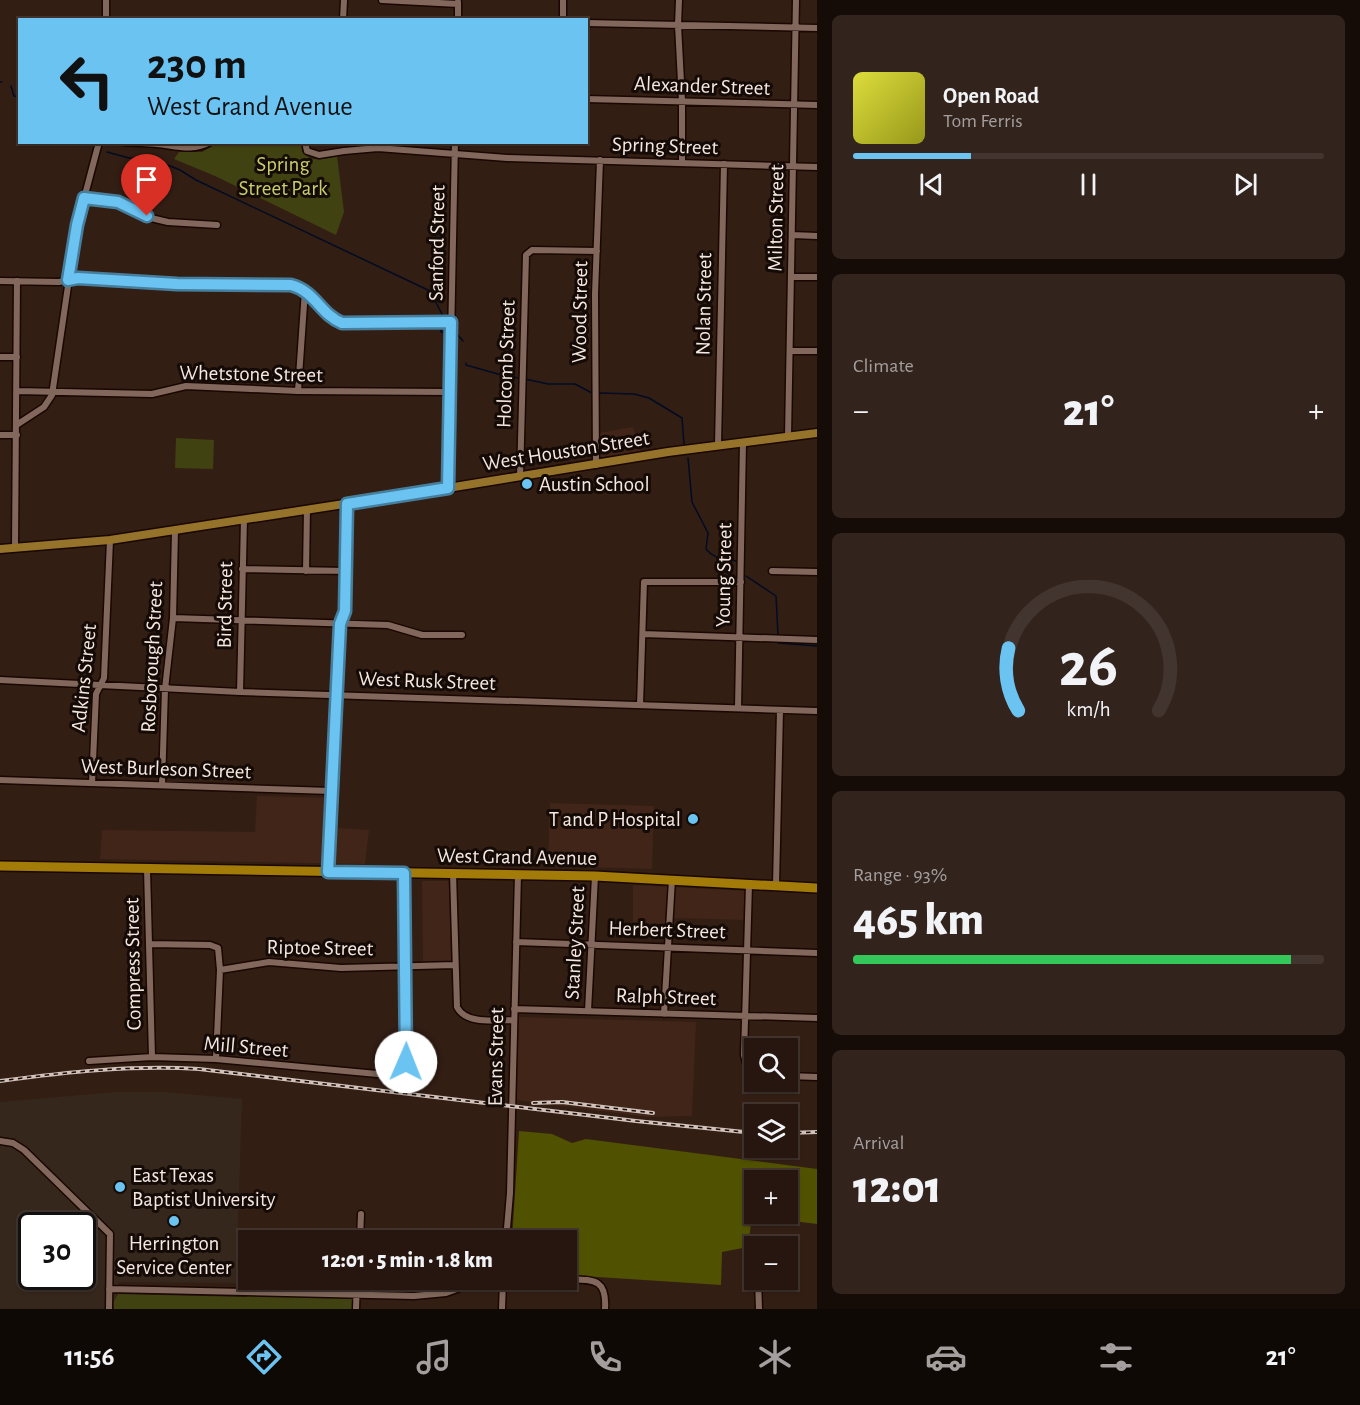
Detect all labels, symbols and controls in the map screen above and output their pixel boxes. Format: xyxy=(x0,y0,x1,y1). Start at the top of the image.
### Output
icon: left xyxy=(48,42,126,120)
text: 230 m xyxy=(147,44,247,86)
street label: Alexander Street xyxy=(634,73,771,99)
text: Open Road xyxy=(943,85,1039,107)
text: West Grand Avenue xyxy=(147,93,353,120)
text: Tom Ferris xyxy=(943,111,1023,131)
street label: Spring Street xyxy=(612,134,719,158)
pin xyxy=(121,154,172,216)
park label: Spring Street Park xyxy=(238,154,328,199)
icon: arrive xyxy=(130,163,163,196)
street label: Milton Street xyxy=(765,164,787,272)
icon: previous xyxy=(915,168,948,201)
icon: pause xyxy=(1072,168,1105,201)
icon: next xyxy=(1229,168,1262,201)
street label: Sanford Street xyxy=(425,184,449,301)
street label: Nolan Street xyxy=(693,252,715,356)
street label: Wood Street xyxy=(569,260,591,363)
street label: Holcomb Street xyxy=(493,299,519,428)
text: Climate xyxy=(853,356,914,376)
street label: Whetstone Street xyxy=(179,362,323,386)
text: 21° xyxy=(1063,389,1114,434)
text: − xyxy=(853,395,869,428)
text: + xyxy=(1308,395,1324,428)
street label: West Houston Street xyxy=(481,427,651,475)
place label: Austin School xyxy=(539,474,650,495)
marker: Austin School xyxy=(520,477,534,491)
street label: Young Street xyxy=(713,522,735,627)
street label: Bird Street xyxy=(214,561,236,649)
street label: Rosborough Street xyxy=(138,580,166,733)
street label: Adkins Street xyxy=(68,623,100,733)
text: 26 xyxy=(1059,636,1118,698)
street label: West Rusk Street xyxy=(358,668,496,694)
text: km/h xyxy=(1066,700,1111,721)
street label: West Burleson Street xyxy=(80,756,252,782)
place label: T and P Hospital xyxy=(549,809,681,830)
marker: T and P Hospital xyxy=(686,812,700,826)
street label: West Grand Avenue xyxy=(437,845,597,869)
text: Range · 93% xyxy=(853,865,947,885)
street label: Stanley Street xyxy=(562,885,588,1000)
street label: Compress Street xyxy=(121,897,145,1031)
text: 465 km xyxy=(853,898,984,943)
street label: Herbert Street xyxy=(608,917,726,943)
street label: Riptoe Street xyxy=(266,937,374,959)
street label: Ralph Street xyxy=(615,985,717,1009)
street label: Evans Street xyxy=(485,1007,507,1107)
position arrow xyxy=(374,1030,438,1094)
street label: Mill Street xyxy=(203,1033,290,1061)
map controls xyxy=(744,1038,798,1290)
button: search xyxy=(744,1038,798,1092)
button: layers xyxy=(744,1104,798,1158)
text: Arrival xyxy=(853,1133,904,1153)
place label: East Texas Baptist University xyxy=(132,1165,276,1210)
text: 12:01 xyxy=(853,1166,941,1211)
button: + xyxy=(744,1170,798,1224)
marker: East Texas Baptist University xyxy=(113,1180,127,1194)
speed limit sign: 30 xyxy=(18,1212,96,1290)
marker: Herrington Service Center xyxy=(167,1214,181,1228)
place label: Herrington Service Center xyxy=(116,1233,232,1278)
button: − xyxy=(744,1236,798,1290)
text: 12:01 · 5 min · 1.8 km xyxy=(322,1249,493,1271)
icon: directions xyxy=(243,1336,285,1378)
icon: music xyxy=(413,1336,455,1378)
icon: phone xyxy=(584,1336,626,1378)
icon: climate xyxy=(754,1336,796,1378)
icon: car xyxy=(925,1336,967,1378)
icon: filters xyxy=(1095,1336,1137,1378)
text: 11:56 xyxy=(64,1343,115,1370)
text: 21° xyxy=(1265,1343,1296,1370)

